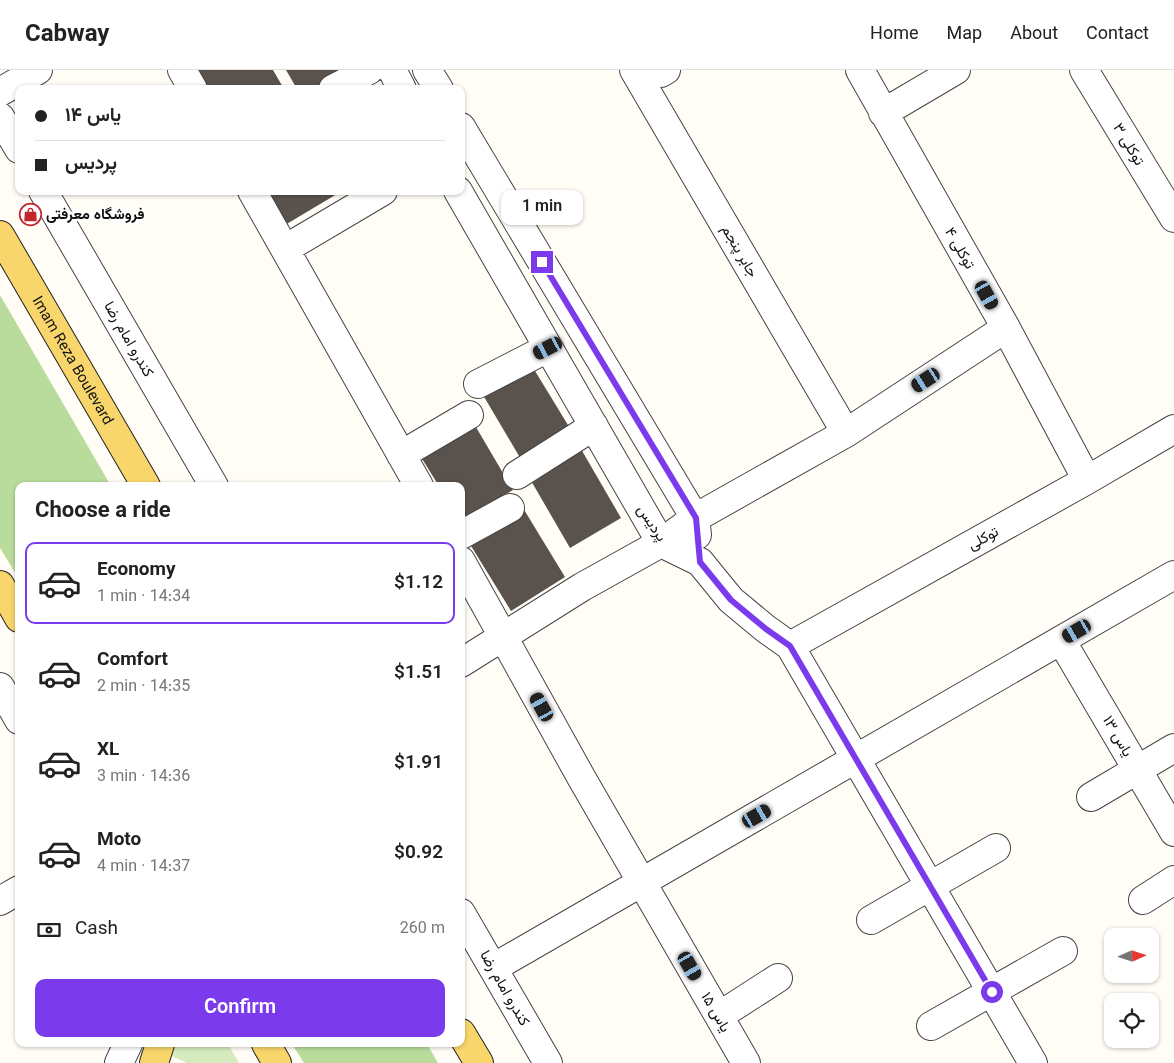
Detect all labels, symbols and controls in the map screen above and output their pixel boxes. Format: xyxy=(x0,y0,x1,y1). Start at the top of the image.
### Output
text: Cabway xyxy=(25,16,109,54)
text: Home xyxy=(870,21,919,49)
text: Map xyxy=(947,21,982,49)
text: About xyxy=(1010,21,1058,49)
text: Contact xyxy=(1086,21,1149,49)
text: یاس ۱۴ xyxy=(65,102,121,131)
street label: توکلی ۳ xyxy=(1106,119,1150,171)
text: پردیس xyxy=(65,150,117,179)
callout: 1 min xyxy=(501,190,583,224)
text: 1 min xyxy=(522,195,562,220)
shop icon: فروشگاه معرفتی xyxy=(18,202,42,226)
place label: فروشگاه معرفتی xyxy=(46,204,144,227)
street label: جابر پنجم xyxy=(714,221,763,282)
street label: توکلی ۴ xyxy=(937,223,980,274)
route end xyxy=(531,251,553,273)
car xyxy=(973,278,1000,312)
street label: Imam Reza Boulevard xyxy=(25,292,118,430)
street label: کندرو امام رضا xyxy=(97,298,159,382)
car xyxy=(531,335,564,361)
car xyxy=(909,366,942,394)
text: Choose a ride xyxy=(35,494,171,529)
street label: پردیس xyxy=(630,501,672,547)
street label: توکلی xyxy=(964,521,1004,557)
text: Economy xyxy=(97,556,176,585)
icon: car xyxy=(37,561,82,606)
text: $1.12 xyxy=(394,569,443,598)
text: 1 min · 14:34 xyxy=(97,585,190,610)
car xyxy=(1060,617,1093,645)
text: Comfort xyxy=(97,646,168,675)
icon: car xyxy=(37,651,82,696)
text: $1.51 xyxy=(394,659,443,688)
text: 2 min · 14:35 xyxy=(97,675,190,700)
car xyxy=(528,690,555,724)
street label: یاس ۱۳ xyxy=(1096,712,1138,762)
text: XL xyxy=(97,736,119,765)
icon: car xyxy=(37,741,82,786)
text: $1.91 xyxy=(394,749,443,778)
text: 3 min · 14:36 xyxy=(97,765,190,790)
car xyxy=(740,802,773,830)
text: Moto xyxy=(97,826,141,855)
icon: car xyxy=(37,831,82,876)
text: $0.92 xyxy=(394,839,443,868)
text: 4 min · 14:37 xyxy=(97,855,190,880)
text: Cash xyxy=(75,915,118,944)
icon: cash xyxy=(35,916,63,944)
text: 260 m xyxy=(400,917,445,942)
north arrow xyxy=(1104,928,1159,982)
map controls xyxy=(1104,928,1159,1048)
street label: کندرو امام رضا xyxy=(473,947,535,1031)
car xyxy=(676,949,703,983)
button: Confirm xyxy=(35,979,445,1037)
route start xyxy=(981,981,1003,1003)
street label: یاس ۱۵ xyxy=(694,988,736,1037)
button: locate xyxy=(1104,993,1159,1048)

